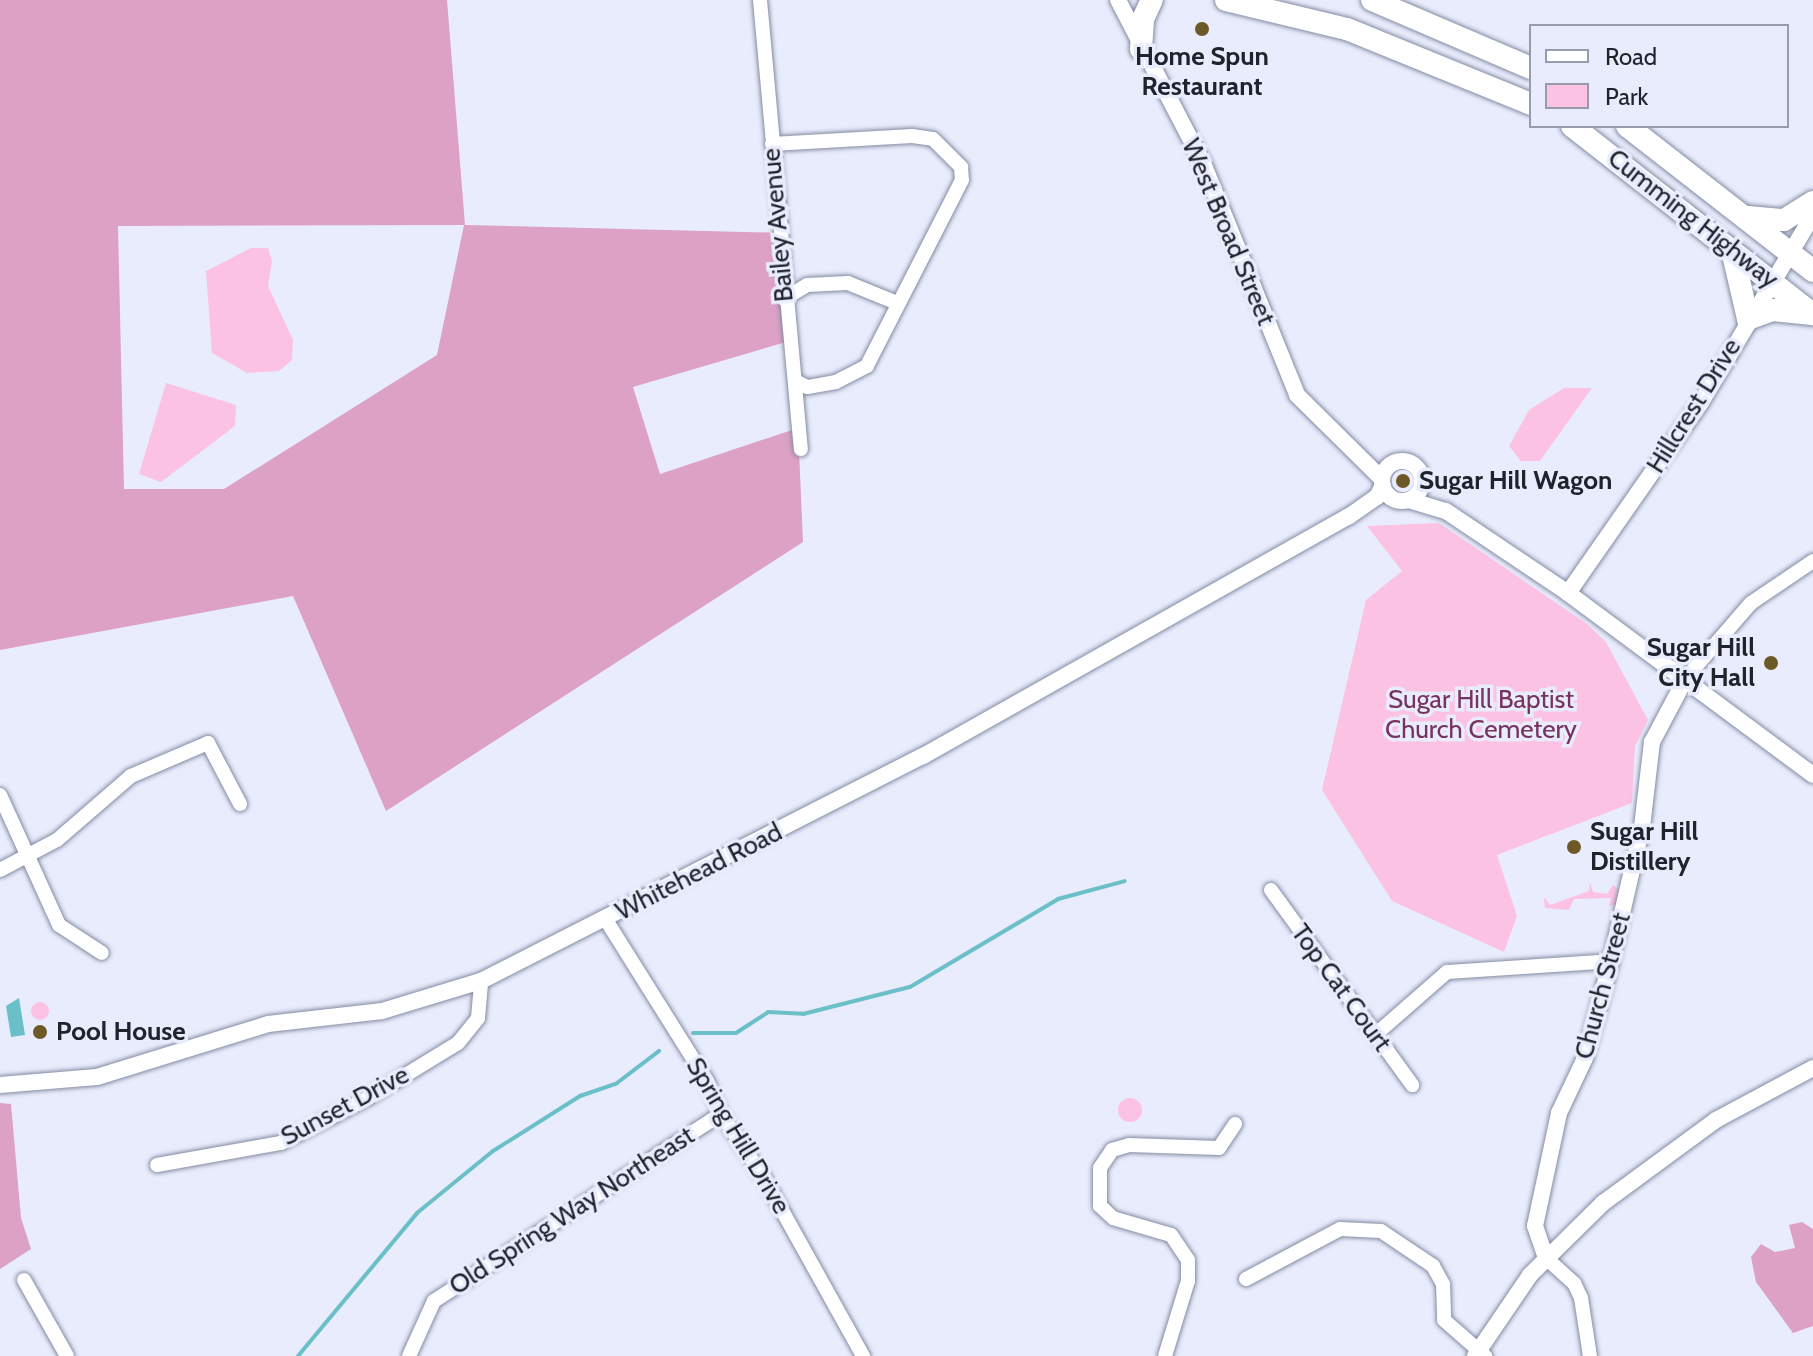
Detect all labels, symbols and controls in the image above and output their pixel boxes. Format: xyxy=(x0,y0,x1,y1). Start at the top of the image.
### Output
marker: Home Spun Restaurant xyxy=(1193,20,1211,38)
legend xyxy=(1529,24,1789,128)
place label: Home Spun Restaurant xyxy=(1135,41,1269,102)
text: Road xyxy=(1605,42,1657,71)
text: Park xyxy=(1605,82,1648,111)
street label: West Broad Street xyxy=(1175,134,1281,330)
street label: Cumming Highway xyxy=(1601,143,1785,295)
street label: Bailey Avenue xyxy=(756,147,800,303)
street label: Hillcrest Drive xyxy=(1640,333,1748,479)
place label: Sugar Hill Wagon xyxy=(1419,465,1612,497)
marker: Sugar Hill Wagon xyxy=(1394,472,1412,490)
place label: Sugar Hill City Hall xyxy=(1647,632,1755,694)
marker: Sugar Hill City Hall xyxy=(1762,654,1780,672)
park label: Sugar Hill Baptist Church Cemetery xyxy=(1385,684,1577,746)
place label: Sugar Hill Distillery xyxy=(1590,816,1698,878)
street label: Whitehead Road xyxy=(611,817,787,927)
marker: Sugar Hill Distillery xyxy=(1565,838,1583,856)
street label: Church Street xyxy=(1568,909,1638,1063)
street label: Top Cat Court xyxy=(1284,918,1398,1058)
place label: Pool House xyxy=(56,1016,186,1048)
marker: Pool House xyxy=(31,1023,49,1041)
street label: Spring Hill Drive xyxy=(679,1052,797,1220)
street label: Sunset Drive xyxy=(276,1059,414,1153)
street label: Old Spring Way Northeast xyxy=(444,1120,700,1302)

